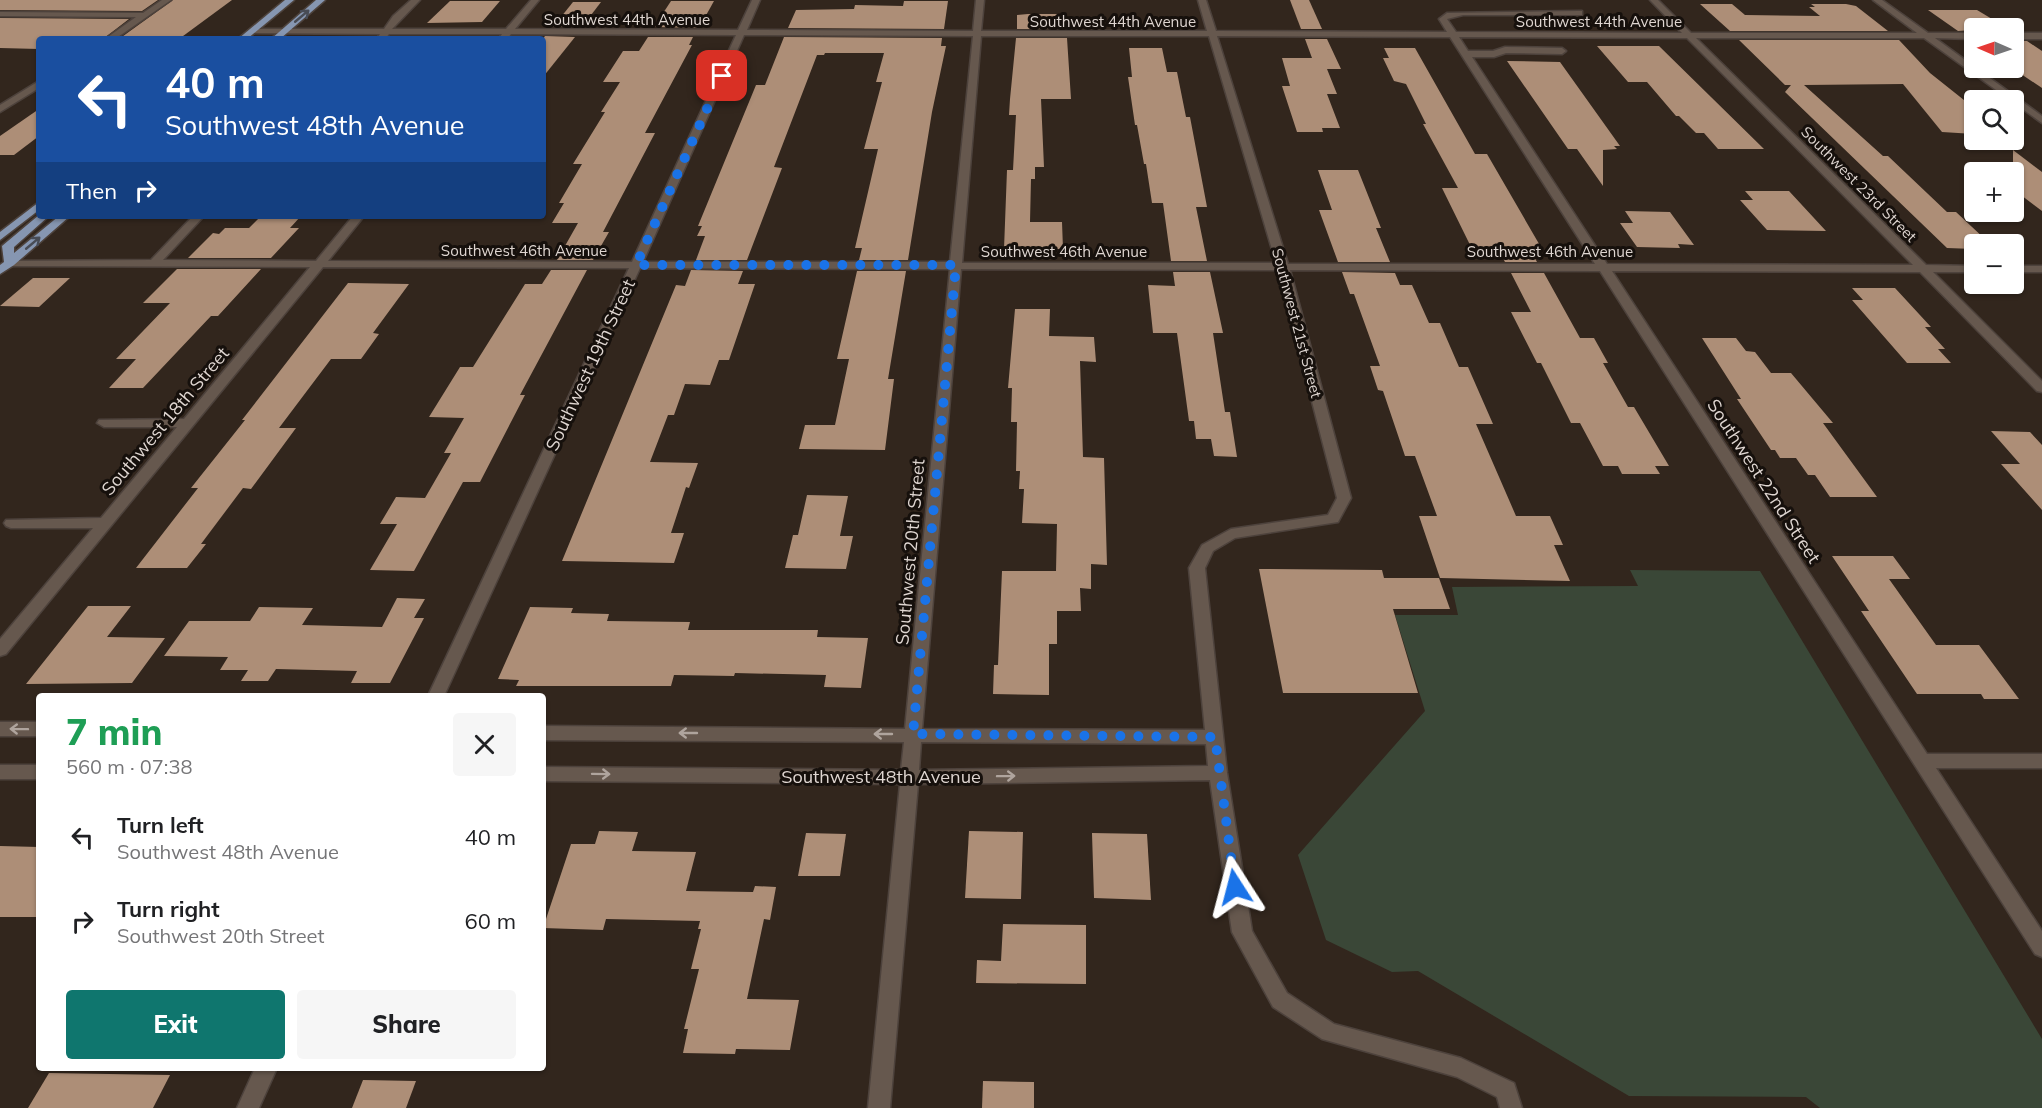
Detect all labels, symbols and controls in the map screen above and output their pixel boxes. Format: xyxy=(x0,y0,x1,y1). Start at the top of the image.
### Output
one-way arrow xyxy=(294,9,309,23)
street label: Southwest 44th Avenue xyxy=(544,10,710,29)
street label: Southwest 44th Avenue xyxy=(1030,12,1196,31)
street label: Southwest 44th Avenue xyxy=(1516,12,1682,31)
north arrow xyxy=(1964,18,2024,78)
map controls xyxy=(1964,18,2024,294)
pin xyxy=(696,50,747,101)
text: 40 m xyxy=(165,56,265,109)
icon: arrive xyxy=(705,59,738,92)
icon: left xyxy=(66,60,144,138)
button: search xyxy=(1964,90,2024,150)
text: Southwest 48th Avenue xyxy=(165,108,464,142)
street label: Southwest 23rd Street xyxy=(1797,122,1921,246)
button: + xyxy=(1964,162,2024,222)
icon: right xyxy=(129,174,162,207)
text: Then xyxy=(66,177,117,205)
button: − xyxy=(1964,234,2024,294)
one-way arrow xyxy=(25,237,41,250)
street label: Southwest 46th Avenue xyxy=(441,241,607,260)
street label: Southwest 46th Avenue xyxy=(981,242,1147,261)
street label: Southwest 46th Avenue xyxy=(1467,242,1633,261)
street label: Southwest 21st Street xyxy=(1268,246,1326,400)
street label: Southwest 19th Street xyxy=(540,276,640,454)
street label: Southwest 18th Street xyxy=(96,342,234,500)
street label: Southwest 22nd Street xyxy=(1702,395,1826,567)
street label: Southwest 20th Street xyxy=(890,458,930,646)
text: 7 min xyxy=(66,709,162,754)
button: close xyxy=(453,713,516,776)
one-way arrow xyxy=(10,723,30,735)
one-way arrow xyxy=(679,727,699,739)
one-way arrow xyxy=(874,728,894,740)
text: 560 m · 07:38 xyxy=(66,754,192,779)
street label: Southwest 48th Avenue xyxy=(781,765,981,788)
one-way arrow xyxy=(591,768,611,780)
one-way arrow xyxy=(996,770,1016,782)
text: Turn left xyxy=(117,811,204,839)
icon: left xyxy=(66,821,99,854)
text: 40 m xyxy=(465,823,516,851)
text: Southwest 48th Avenue xyxy=(117,839,339,864)
position arrow xyxy=(1203,855,1267,919)
text: Turn right xyxy=(117,895,220,923)
icon: right xyxy=(66,905,99,938)
text: 60 m xyxy=(465,907,516,935)
text: Southwest 20th Street xyxy=(117,923,324,948)
button: Exit xyxy=(66,990,285,1059)
button: Share xyxy=(297,990,516,1059)

